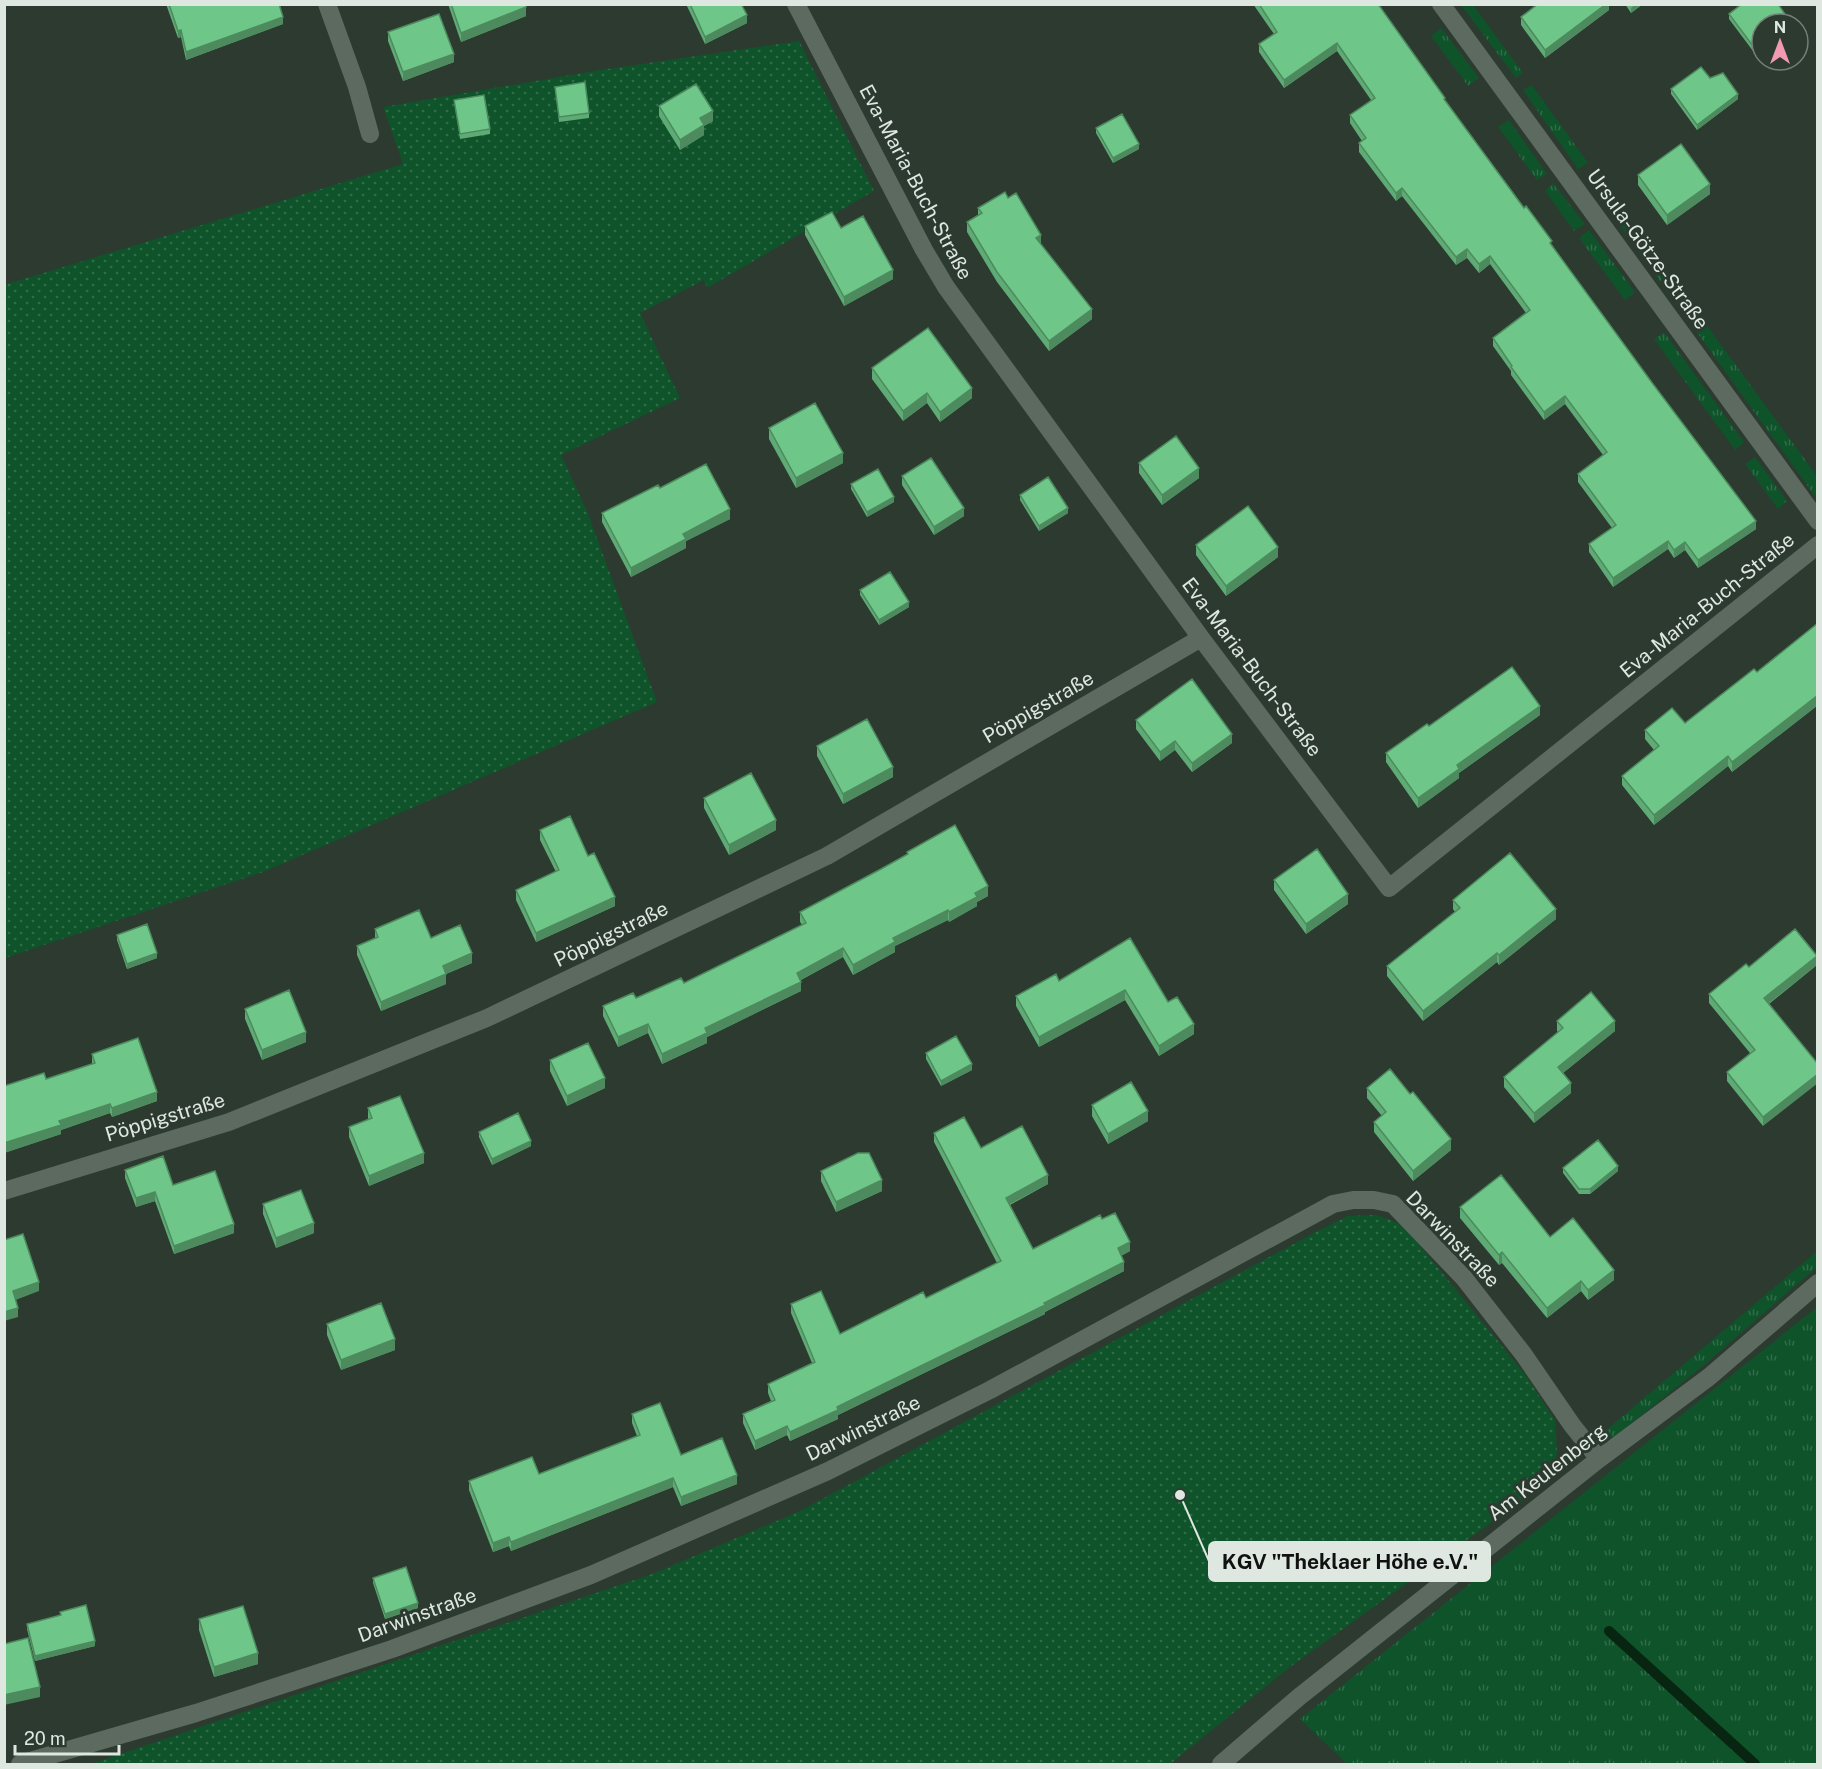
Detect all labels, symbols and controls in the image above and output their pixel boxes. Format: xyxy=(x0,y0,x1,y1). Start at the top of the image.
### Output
north arrow xyxy=(1750,12,1810,72)
text: N xyxy=(1774,18,1786,37)
street label: Eva-Maria-Buch-Straße xyxy=(854,80,978,284)
street label: Ursula-Götze-Straße xyxy=(1582,164,1714,334)
street label: Eva-Maria-Buch-Straße xyxy=(1615,527,1799,683)
street label: Eva-Maria-Buch-Straße xyxy=(1177,573,1327,761)
street label: Pöppigstraße xyxy=(978,666,1098,748)
street label: Pöppigstraße xyxy=(550,896,672,972)
street label: Pöppigstraße xyxy=(102,1087,228,1147)
street label: Darwinstraße xyxy=(1401,1186,1505,1292)
street label: Darwinstraße xyxy=(802,1390,924,1466)
street label: Am Keulenberg xyxy=(1483,1418,1611,1526)
callout: KGV "Theklaer Höhe e.V." xyxy=(1209,1542,1490,1581)
text: KGV "Theklaer Höhe e.V." xyxy=(1222,1549,1478,1574)
street label: Darwinstraße xyxy=(354,1582,480,1648)
scale bar xyxy=(15,1718,118,1756)
text: 20 m xyxy=(24,1728,66,1749)

